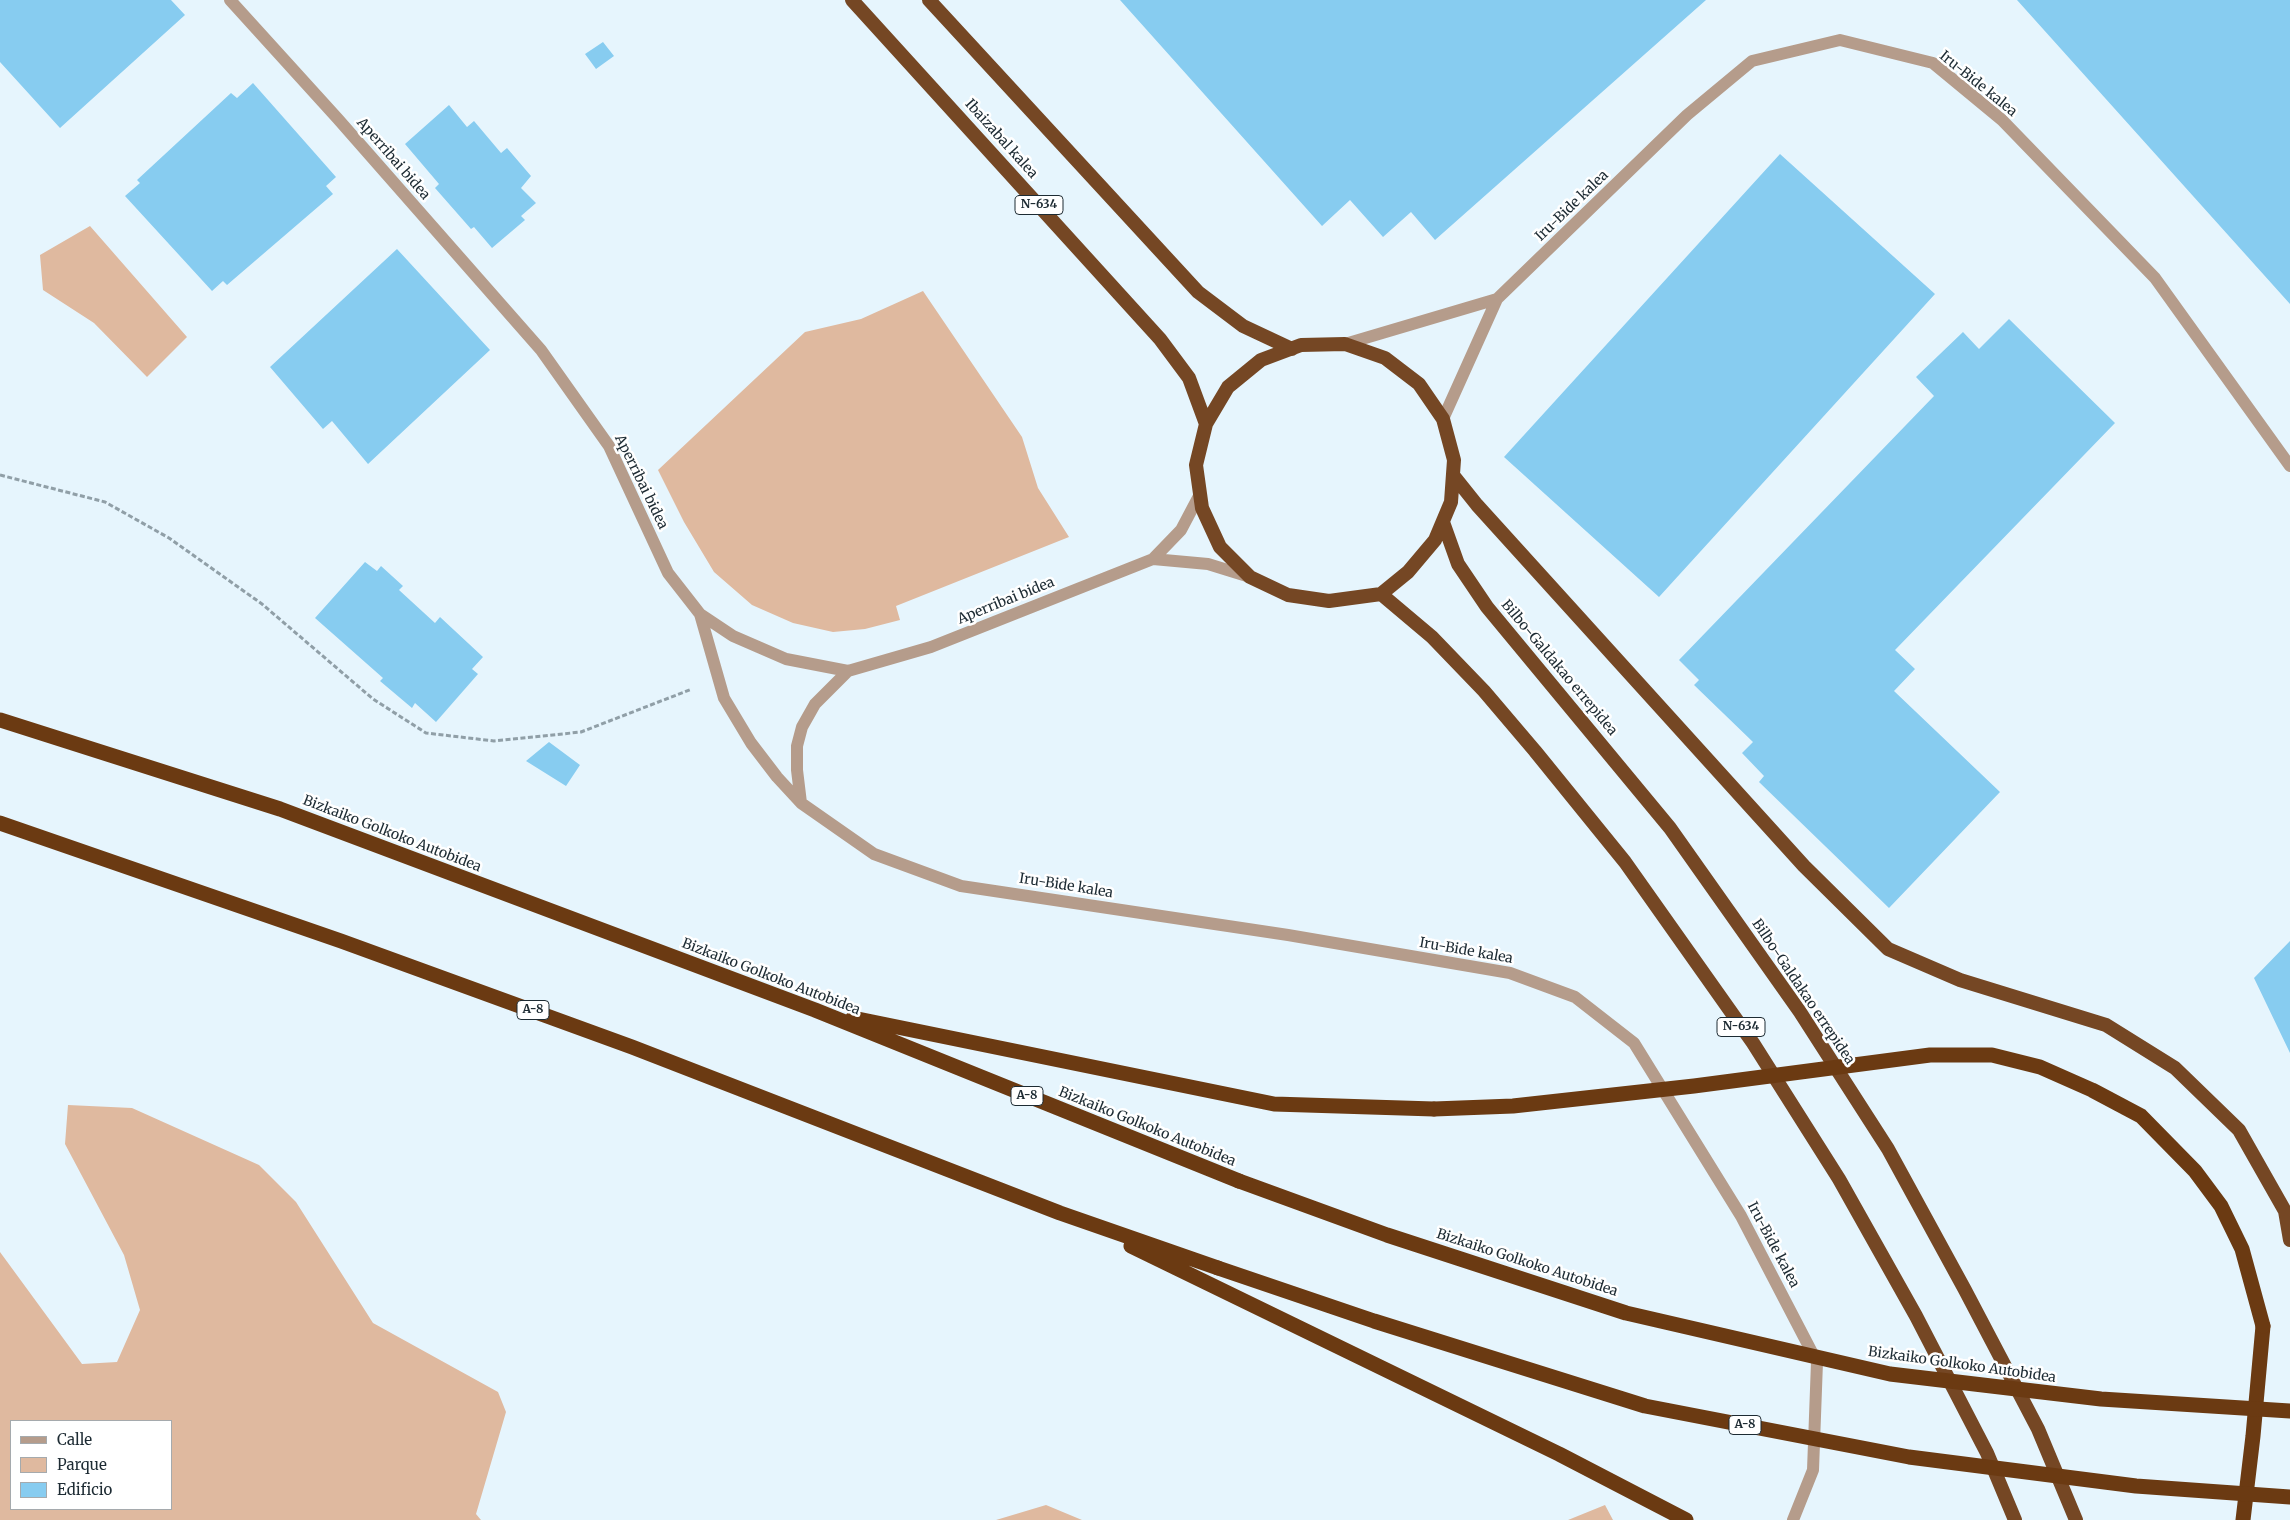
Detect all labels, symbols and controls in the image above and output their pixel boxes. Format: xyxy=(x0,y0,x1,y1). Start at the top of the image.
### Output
street label: Iru-Bide kalea xyxy=(1936,48,2020,120)
street label: Ibaizabal kalea xyxy=(961,96,1041,182)
street label: Aperribai bidea xyxy=(353,115,433,203)
street label: Iru-Bide kalea xyxy=(1532,167,1612,245)
road number: N-634 xyxy=(1015,196,1063,214)
street label: Aperribai bidea xyxy=(611,432,671,532)
street label: Aperribai bidea xyxy=(955,574,1057,628)
street label: Bilbo-Galdakao errepidea xyxy=(1497,597,1621,739)
street label: Bizkaiko Golkoko Autobidea xyxy=(301,792,483,876)
street label: Iru-Bide kalea xyxy=(1018,870,1114,902)
street label: Bilbo-Galdakao errepidea xyxy=(1748,916,1858,1068)
street label: Bizkaiko Golkoko Autobidea xyxy=(680,935,862,1019)
street label: Iru-Bide kalea xyxy=(1418,935,1514,967)
road number: A-8 xyxy=(517,1000,549,1020)
road number: N-634 xyxy=(1717,1018,1765,1036)
street label: Bizkaiko Golkoko Autobidea xyxy=(1056,1084,1238,1170)
road number: A-8 xyxy=(1011,1086,1043,1106)
street label: Iru-Bide kalea xyxy=(1743,1199,1803,1291)
street label: Bizkaiko Golkoko Autobidea xyxy=(1434,1226,1620,1300)
street label: Bizkaiko Golkoko Autobidea xyxy=(1867,1343,2057,1387)
road number: A-8 xyxy=(1729,1416,1761,1434)
legend xyxy=(10,1420,172,1510)
text: Calle xyxy=(57,1430,92,1449)
text: Parque xyxy=(57,1455,107,1474)
text: Edificio xyxy=(57,1480,112,1499)

